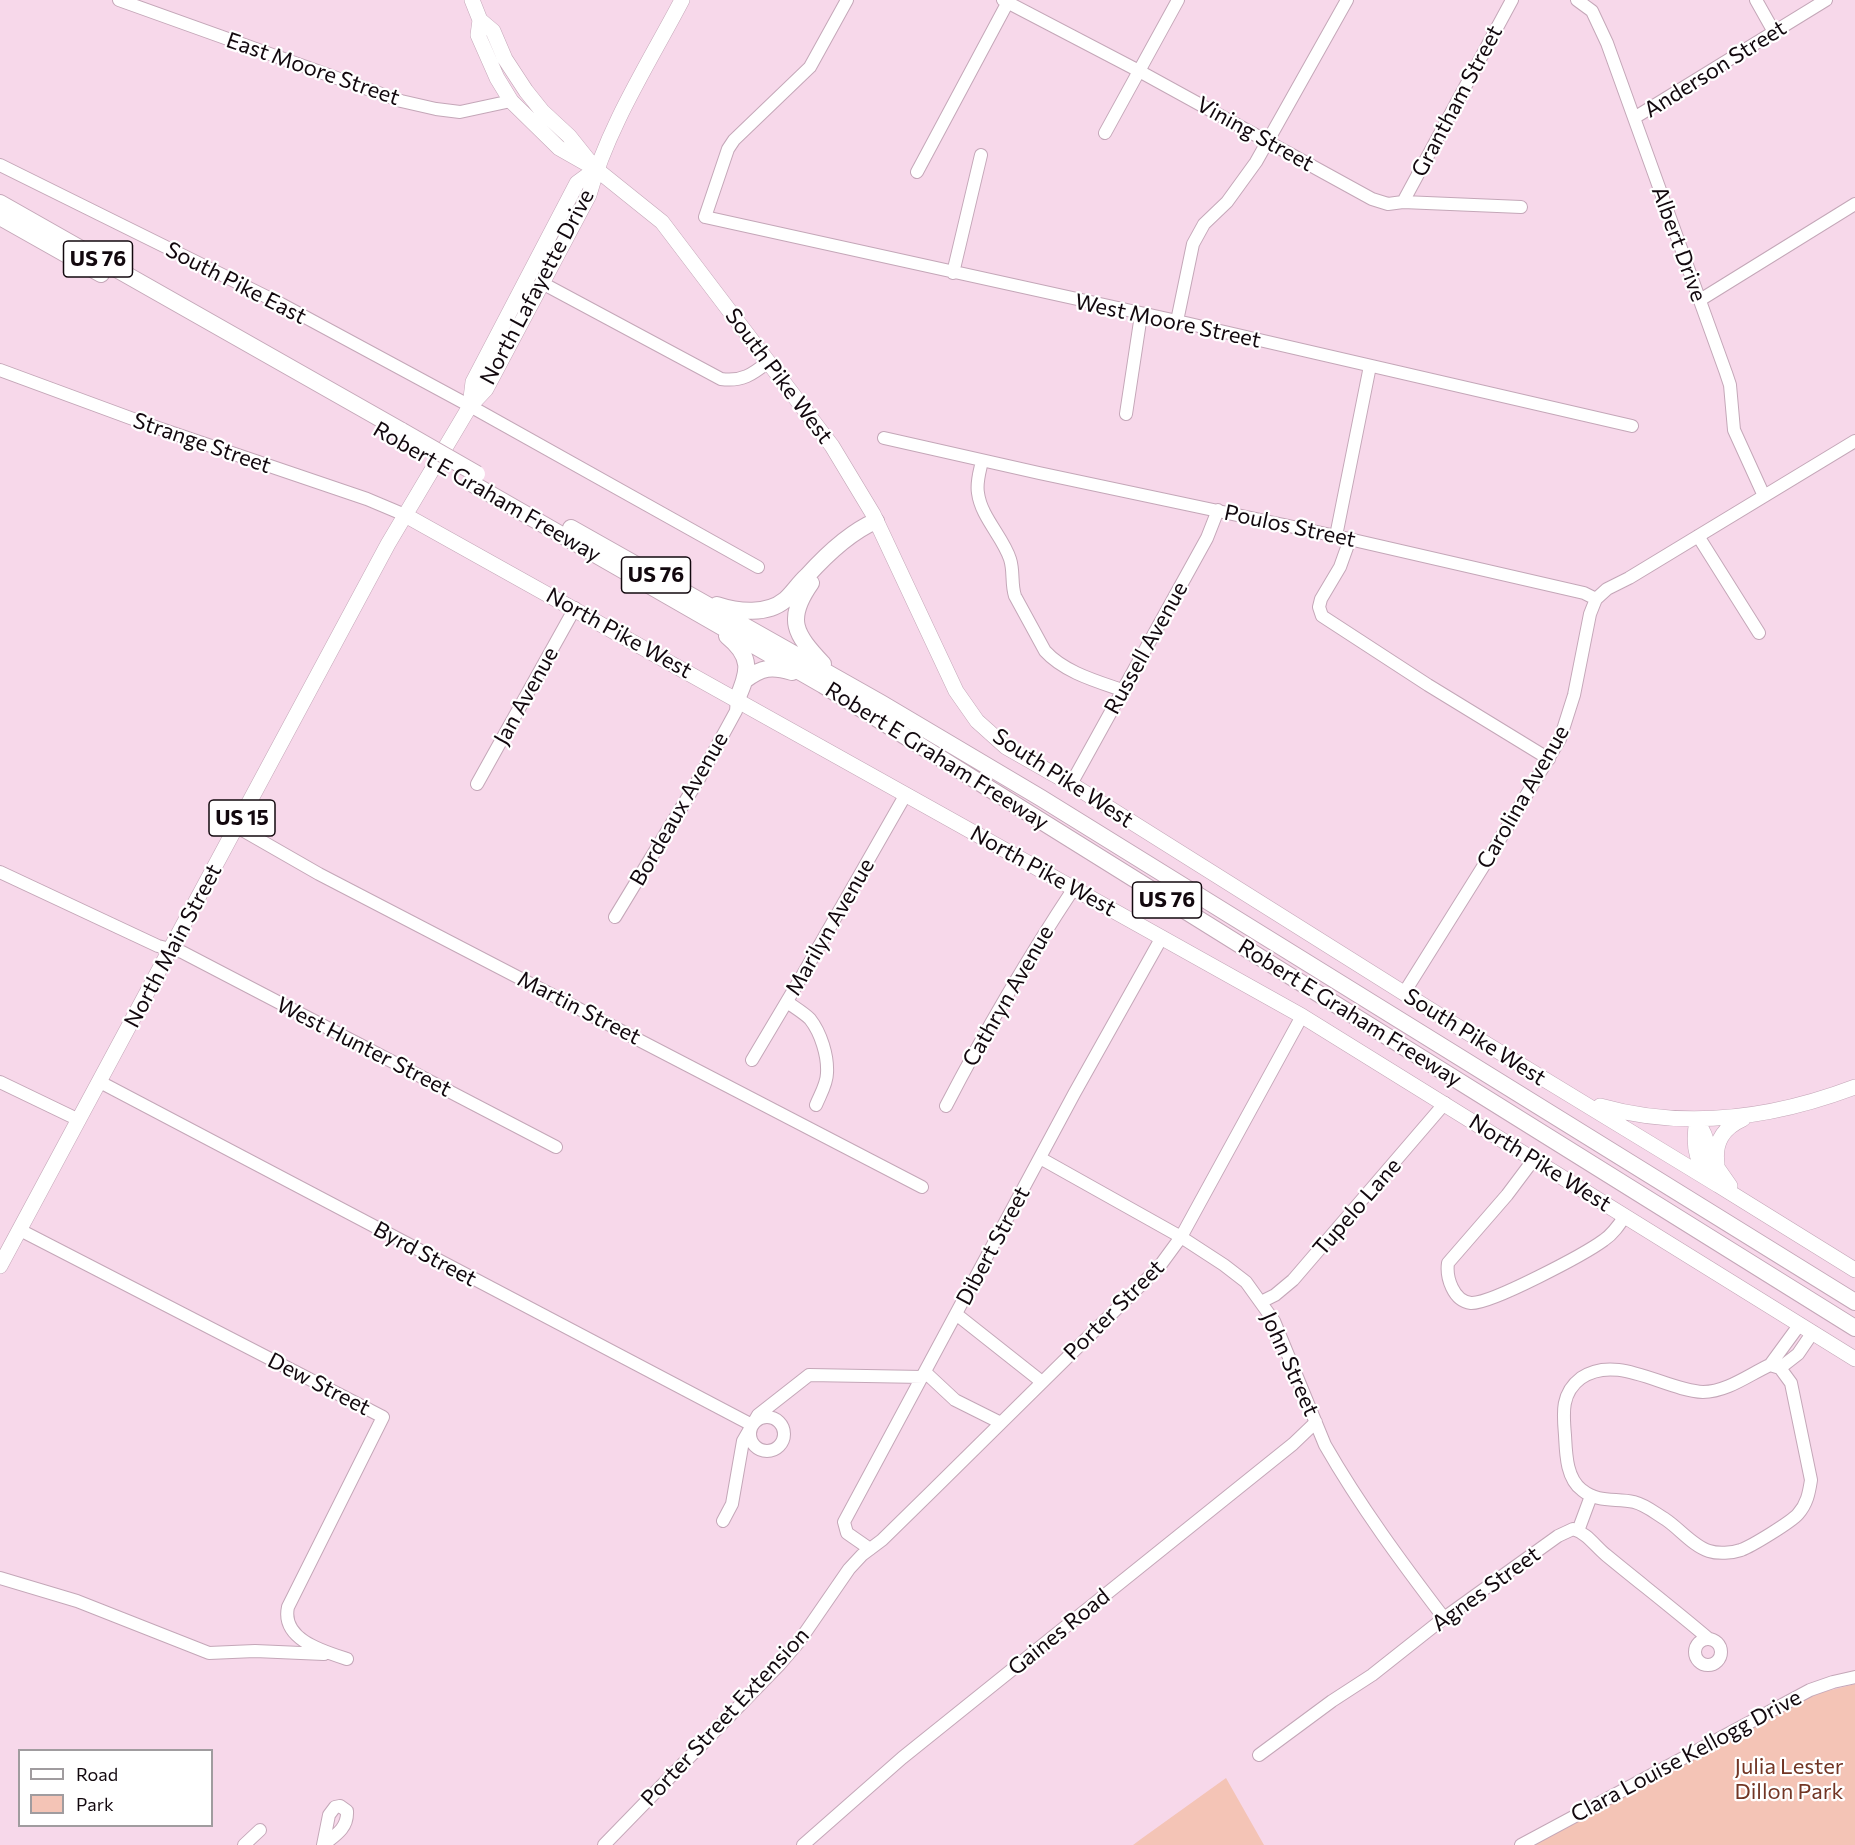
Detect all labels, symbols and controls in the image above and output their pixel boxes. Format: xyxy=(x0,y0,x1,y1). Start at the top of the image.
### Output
street label: Anderson Street xyxy=(1639,15,1791,123)
street label: Grantham Street xyxy=(1406,21,1508,181)
street label: East Moore Street xyxy=(223,27,403,111)
street label: Vining Street xyxy=(1192,91,1318,177)
street label: Albert Drive xyxy=(1646,183,1712,305)
street label: North Lafayette Drive xyxy=(474,185,600,389)
street label: South Pike East xyxy=(161,236,311,330)
road number: US 76 xyxy=(63,241,132,277)
street label: West Moore Street xyxy=(1073,288,1263,354)
street label: South Pike West xyxy=(720,303,838,449)
street label: Strange Street xyxy=(130,407,274,479)
street label: Robert E Graham Freeway xyxy=(368,416,606,568)
street label: Poulos Street xyxy=(1222,499,1358,553)
road number: US 76 xyxy=(622,557,690,593)
street label: Russell Avenue xyxy=(1099,577,1193,719)
street label: North Pike West xyxy=(542,582,696,684)
street label: Jan Avenue xyxy=(488,642,564,750)
street label: Robert E Graham Freeway xyxy=(820,676,1054,836)
street label: Carolina Avenue xyxy=(1471,721,1575,873)
street label: South Pike West xyxy=(988,723,1138,833)
street label: Bordeaux Avenue xyxy=(624,727,734,891)
road number: US 15 xyxy=(209,800,275,836)
street label: North Pike West xyxy=(966,820,1120,922)
street label: Marilyn Avenue xyxy=(780,854,880,1000)
street label: North Main Street xyxy=(119,860,227,1032)
road number: US 76 xyxy=(1132,882,1202,918)
street label: Cathryn Avenue xyxy=(957,921,1059,1071)
street label: Robert E Graham Freeway xyxy=(1233,933,1467,1093)
street label: Martin Street xyxy=(513,966,645,1050)
street label: South Pike West xyxy=(1399,983,1551,1091)
street label: West Hunter Street xyxy=(272,991,456,1103)
street label: North Pike West xyxy=(1464,1109,1616,1217)
street label: Tupelo Lane xyxy=(1308,1153,1406,1261)
street label: Dibert Street xyxy=(951,1182,1035,1310)
street label: Byrd Street xyxy=(369,1216,481,1292)
street label: Porter Street xyxy=(1058,1254,1170,1366)
street label: John Street xyxy=(1255,1308,1325,1420)
street label: Dew Street xyxy=(263,1347,375,1421)
street label: Agnes Street xyxy=(1427,1541,1545,1637)
street label: Gaines Road xyxy=(1003,1583,1115,1681)
street label: Porter Street Extension xyxy=(635,1622,815,1812)
street label: Clara Louise Kellogg Drive xyxy=(1566,1684,1806,1828)
legend xyxy=(18,1749,213,1827)
park label: Julia Lester Dillon Park xyxy=(1734,1754,1844,1806)
text: Road xyxy=(76,1763,118,1785)
text: Park xyxy=(76,1793,114,1815)

